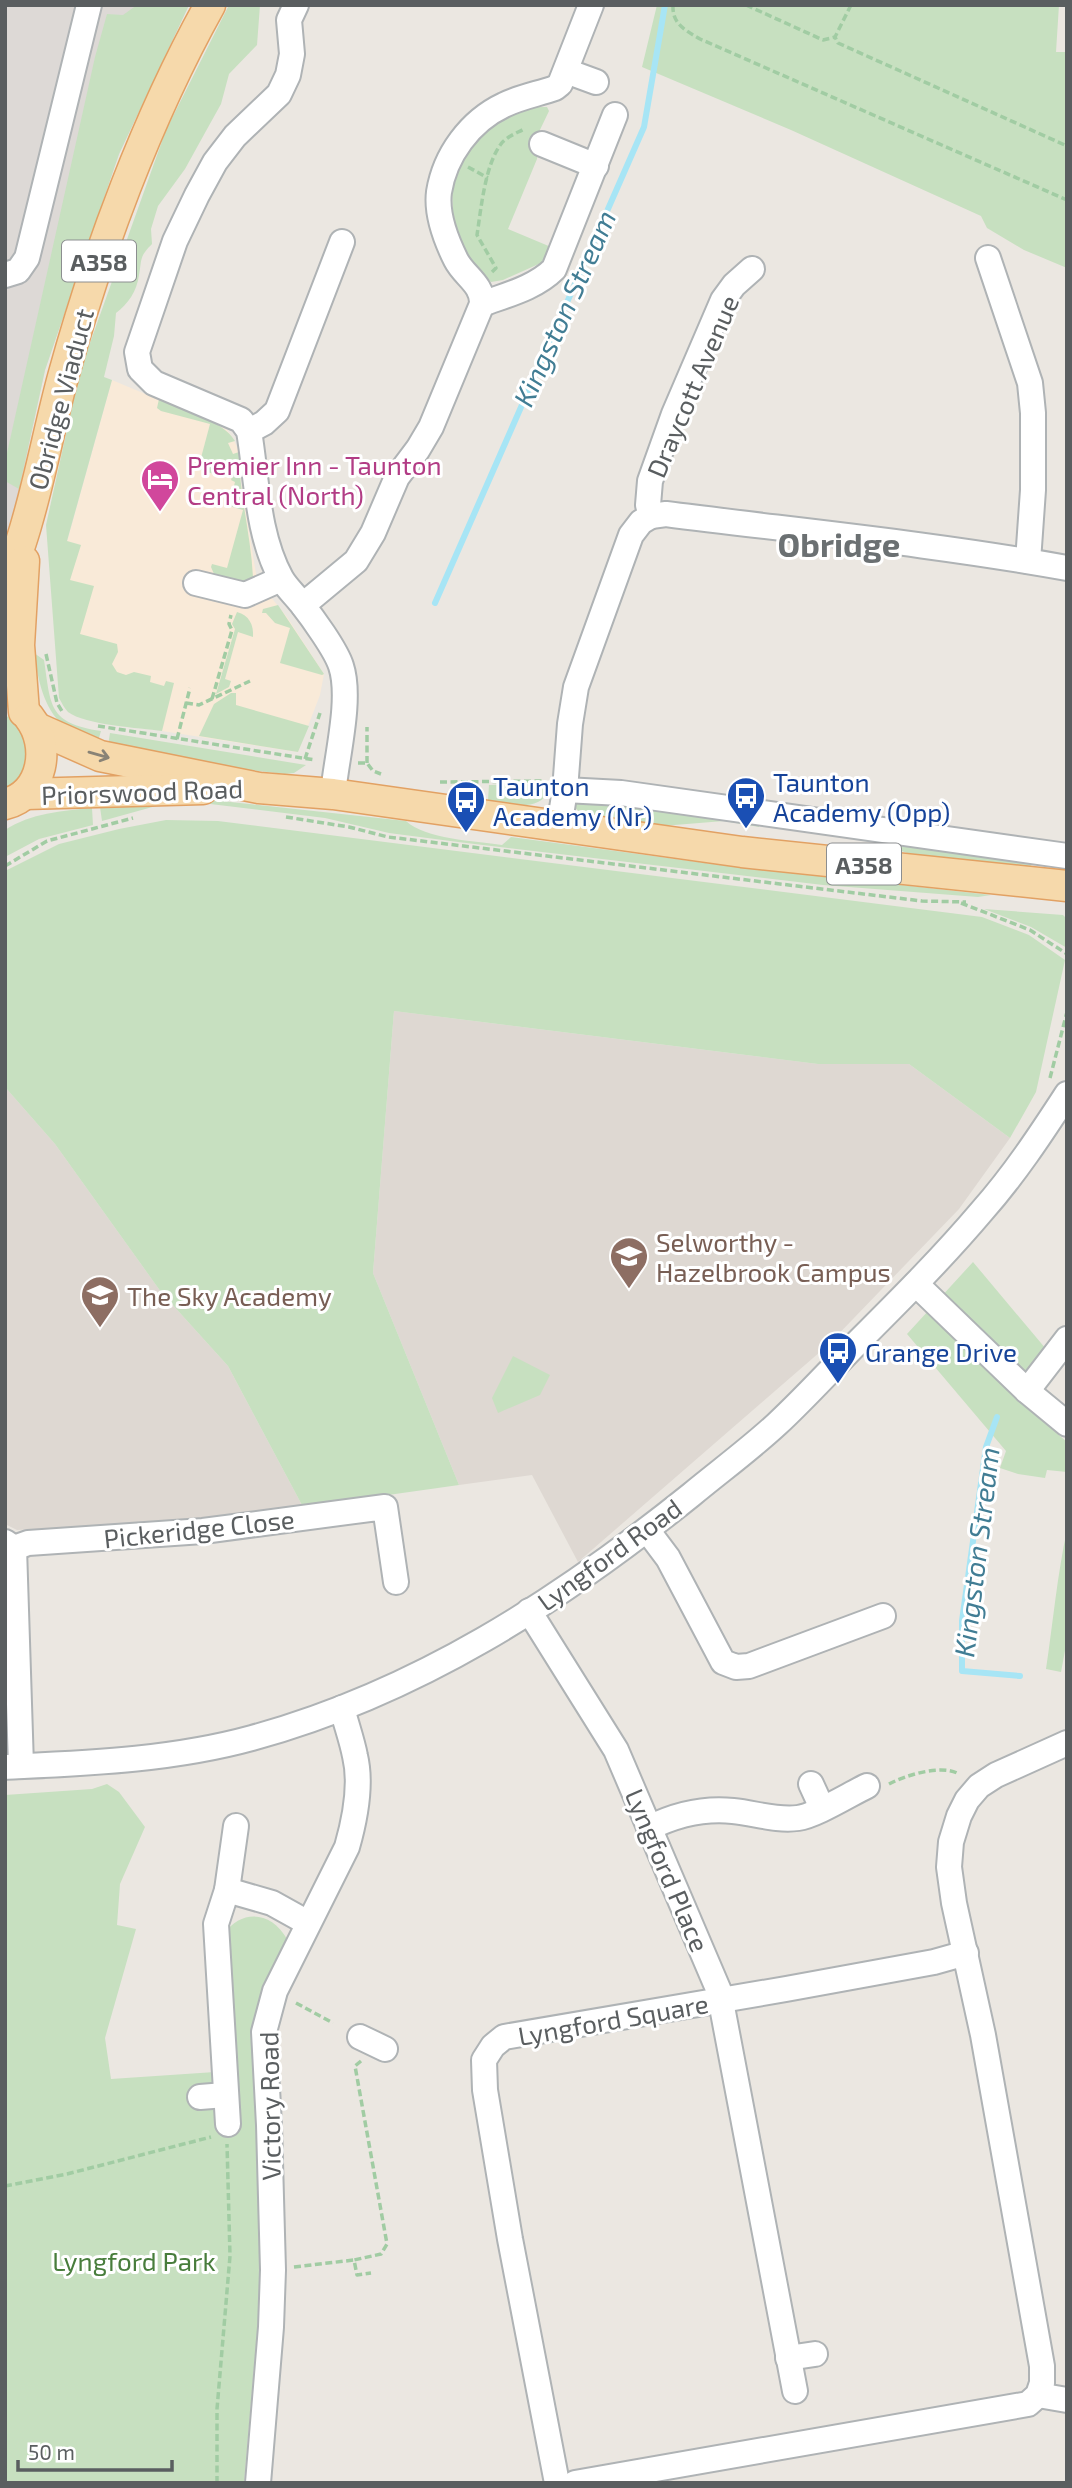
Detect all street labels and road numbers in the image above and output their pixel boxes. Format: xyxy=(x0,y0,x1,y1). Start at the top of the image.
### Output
road number: A358 xyxy=(62,240,136,282)
street label: Draycott Avenue xyxy=(640,290,744,482)
street label: Obridge Viaduct xyxy=(21,305,99,493)
street label: Priorswood Road xyxy=(40,772,244,810)
road number: A358 xyxy=(827,844,901,884)
street label: Lyngford Road xyxy=(531,1491,687,1617)
street label: Pickeridge Close xyxy=(102,1503,296,1553)
street label: Lyngford Place xyxy=(620,1784,716,1956)
street label: Lyngford Square xyxy=(515,1987,711,2051)
street label: Victory Road xyxy=(252,2031,286,2181)

